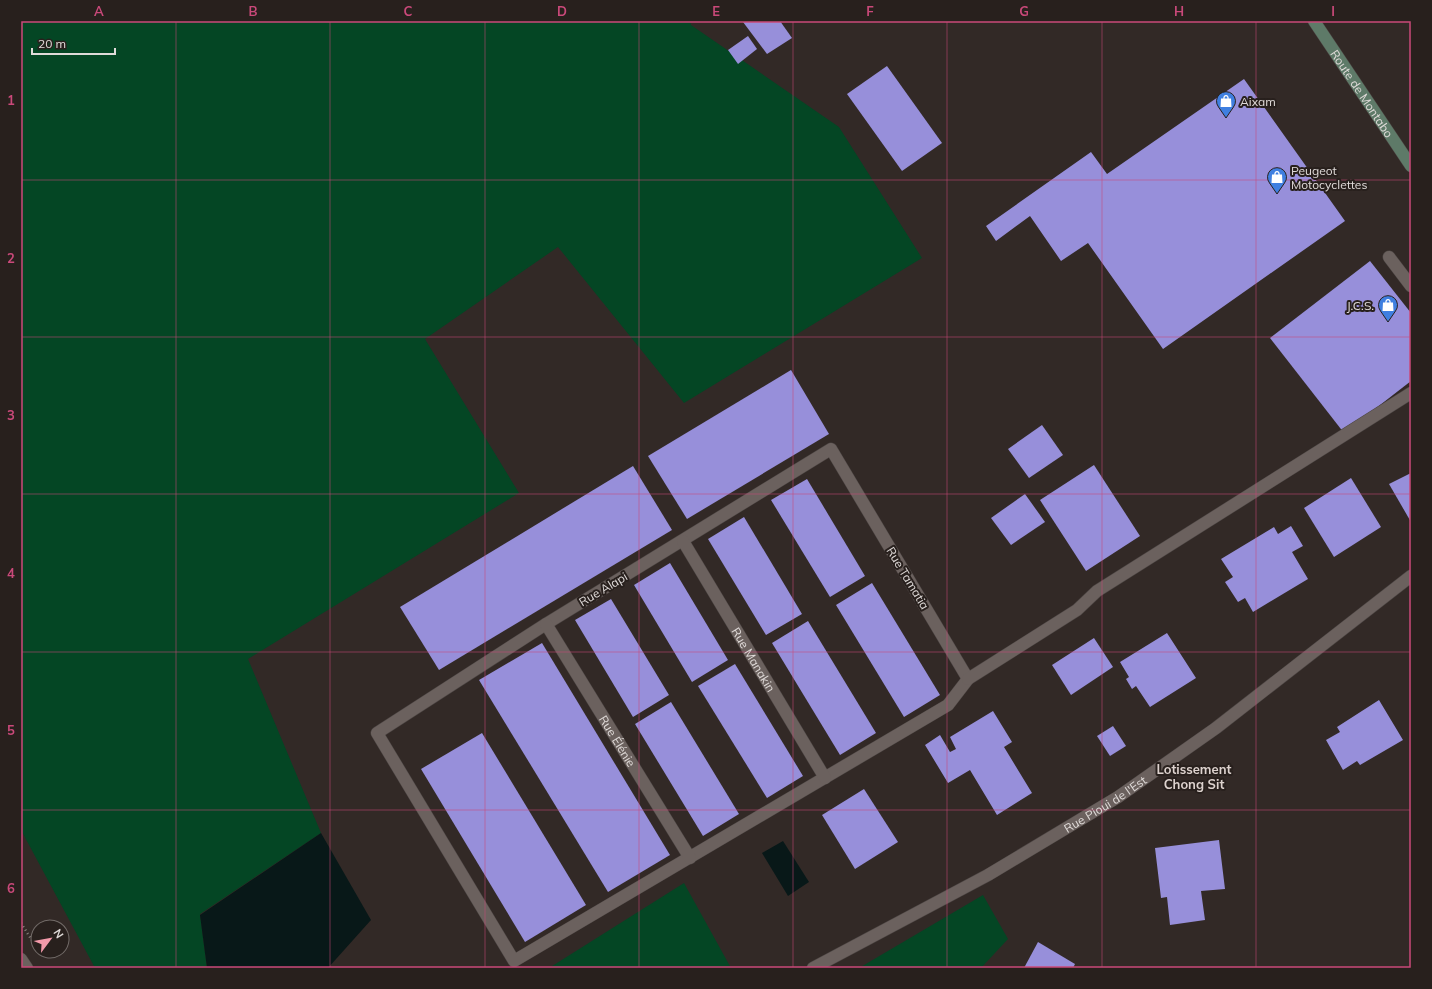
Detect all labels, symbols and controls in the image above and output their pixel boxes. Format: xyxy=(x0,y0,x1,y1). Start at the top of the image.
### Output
text: A xyxy=(94,3,104,19)
text: B xyxy=(249,3,258,19)
text: C xyxy=(404,3,413,19)
text: D xyxy=(557,3,567,19)
text: E xyxy=(712,3,720,19)
text: F xyxy=(866,3,874,19)
text: G xyxy=(1019,3,1029,19)
text: H xyxy=(1174,3,1184,19)
text: I xyxy=(1331,3,1335,19)
scale bar xyxy=(32,30,115,56)
text: 20 m xyxy=(38,36,66,51)
street label: Route de Montabo xyxy=(1328,47,1397,140)
shop icon: Aixam xyxy=(1215,90,1237,118)
text: 1 xyxy=(7,92,15,108)
place label: Aixam xyxy=(1240,94,1276,109)
place label: Peugeot Motocyclettes xyxy=(1291,163,1367,192)
shop icon: Peugeot Motocyclettes xyxy=(1266,166,1288,194)
text: 2 xyxy=(7,250,15,266)
shop icon: J.C.S. xyxy=(1377,294,1399,322)
place label: J.C.S. xyxy=(1347,298,1374,313)
text: 3 xyxy=(7,407,15,423)
street label: Rue Tamatia xyxy=(883,544,933,612)
text: 4 xyxy=(7,565,15,581)
street label: Rue Alapi xyxy=(576,569,630,609)
street label: Rue Manakin xyxy=(729,624,779,694)
street label: Rue Élénie xyxy=(596,712,639,769)
text: 5 xyxy=(7,722,15,738)
district label: Lotissement Chong Sit xyxy=(1157,761,1232,792)
street label: Rue Pioui de l'Est xyxy=(1061,772,1149,835)
text: 6 xyxy=(7,880,15,896)
north arrow xyxy=(30,919,70,959)
text: N xyxy=(50,926,67,941)

